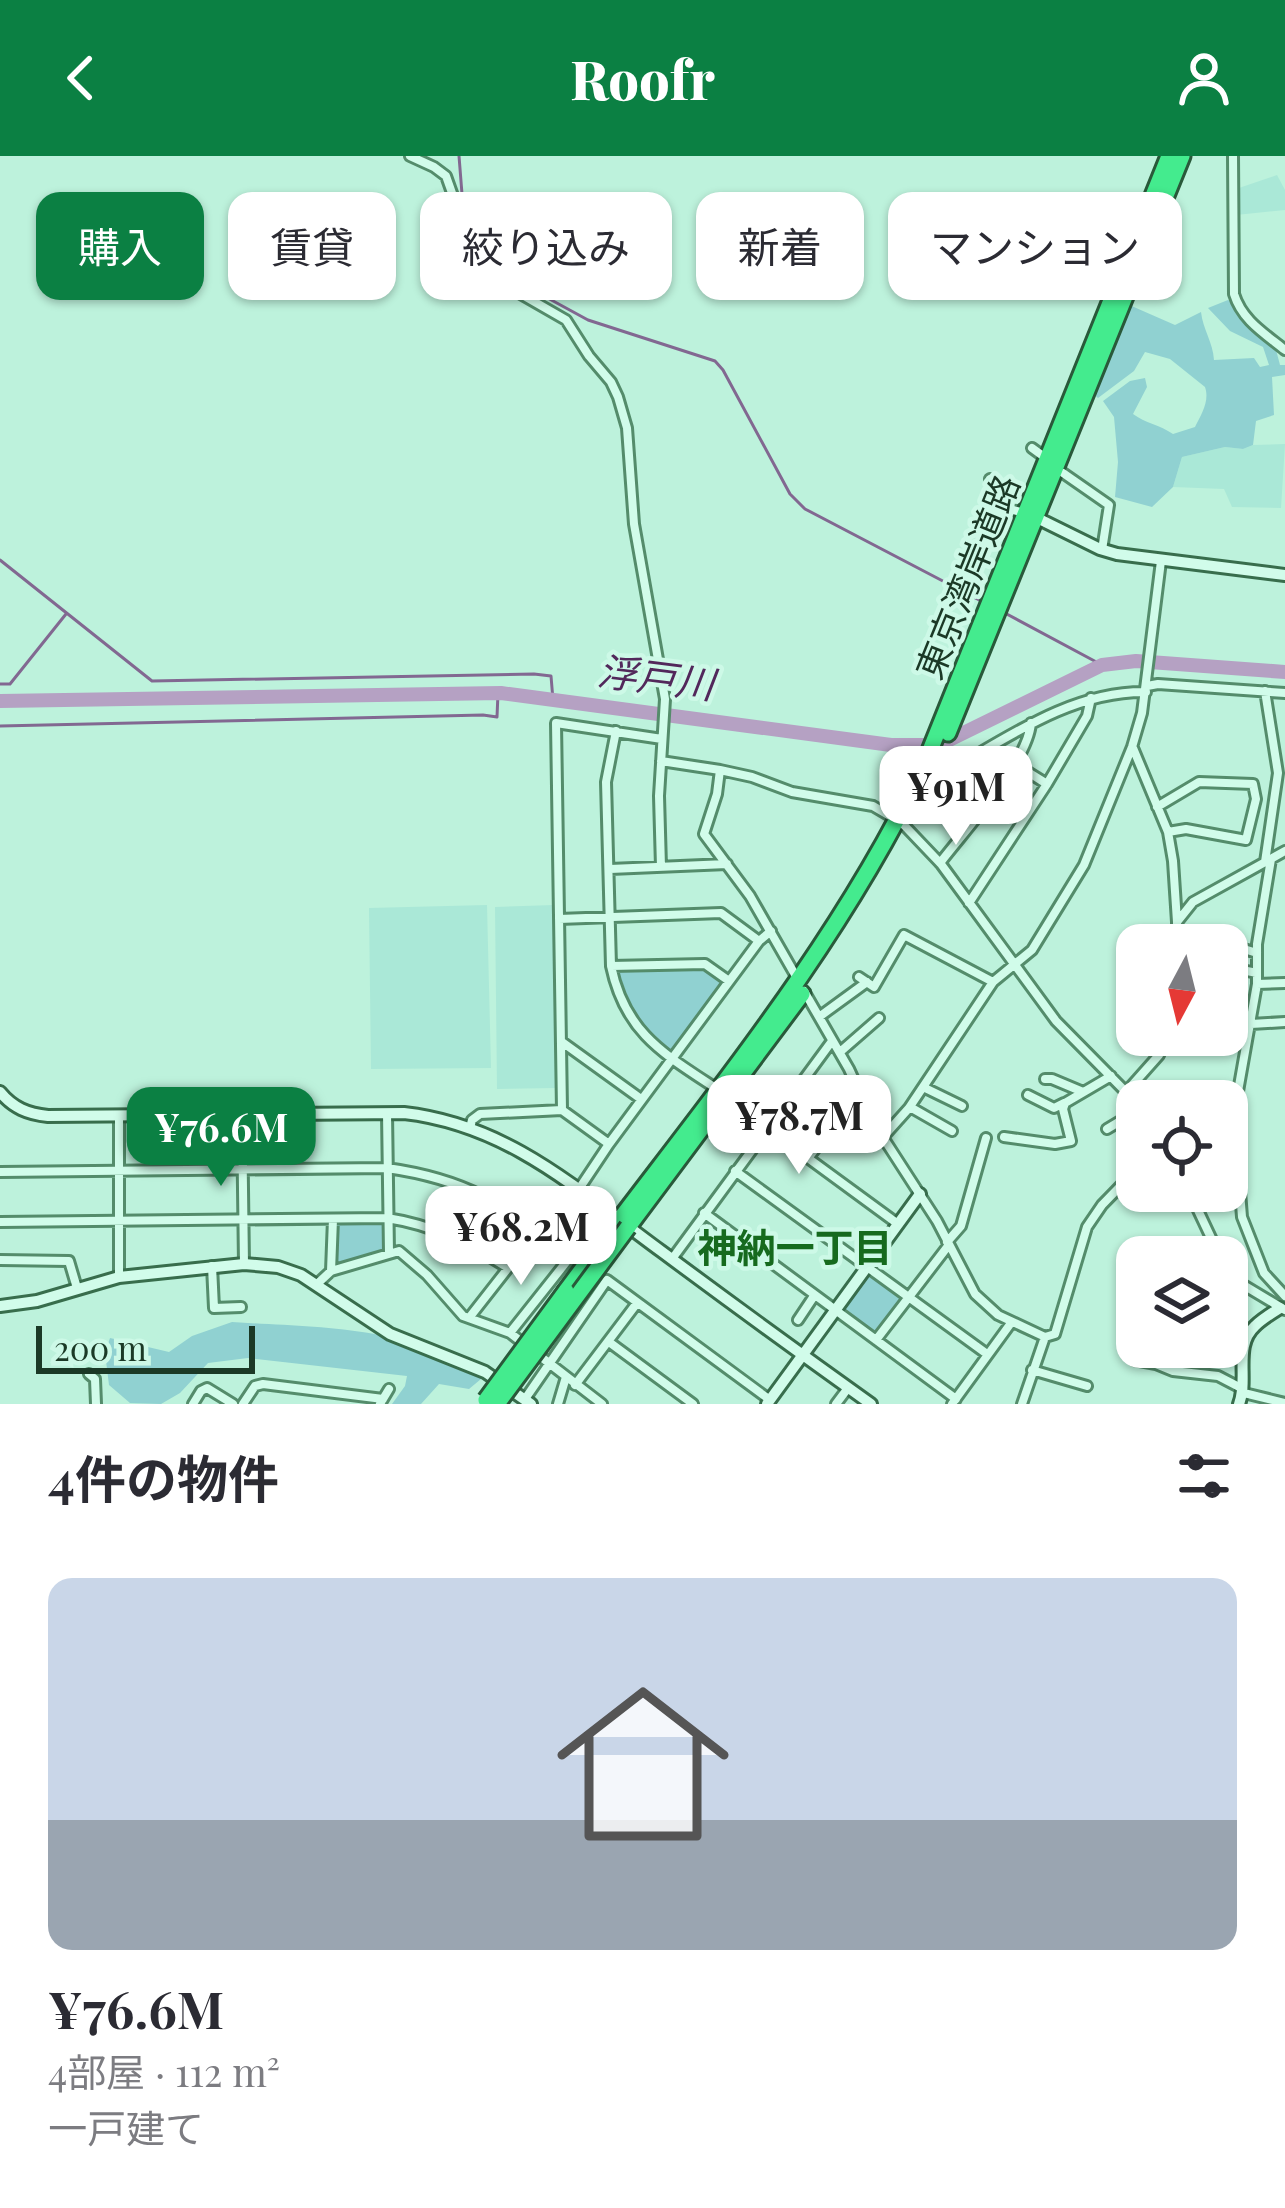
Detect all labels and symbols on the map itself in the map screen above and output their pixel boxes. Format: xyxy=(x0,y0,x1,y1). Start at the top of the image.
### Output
street label: 東京湾岸道路 xyxy=(903,467,1029,685)
water label: 浮戸川 xyxy=(595,643,721,709)
pin: ¥91M xyxy=(885,746,1027,848)
north arrow xyxy=(1116,924,1248,1056)
pin: ¥78.7M xyxy=(701,1075,897,1177)
pin: ¥76.6M xyxy=(123,1087,319,1189)
pin: ¥68.2M xyxy=(423,1186,619,1288)
district label: 神納一丁目 xyxy=(697,1220,893,1272)
scale bar xyxy=(36,1320,255,1373)

